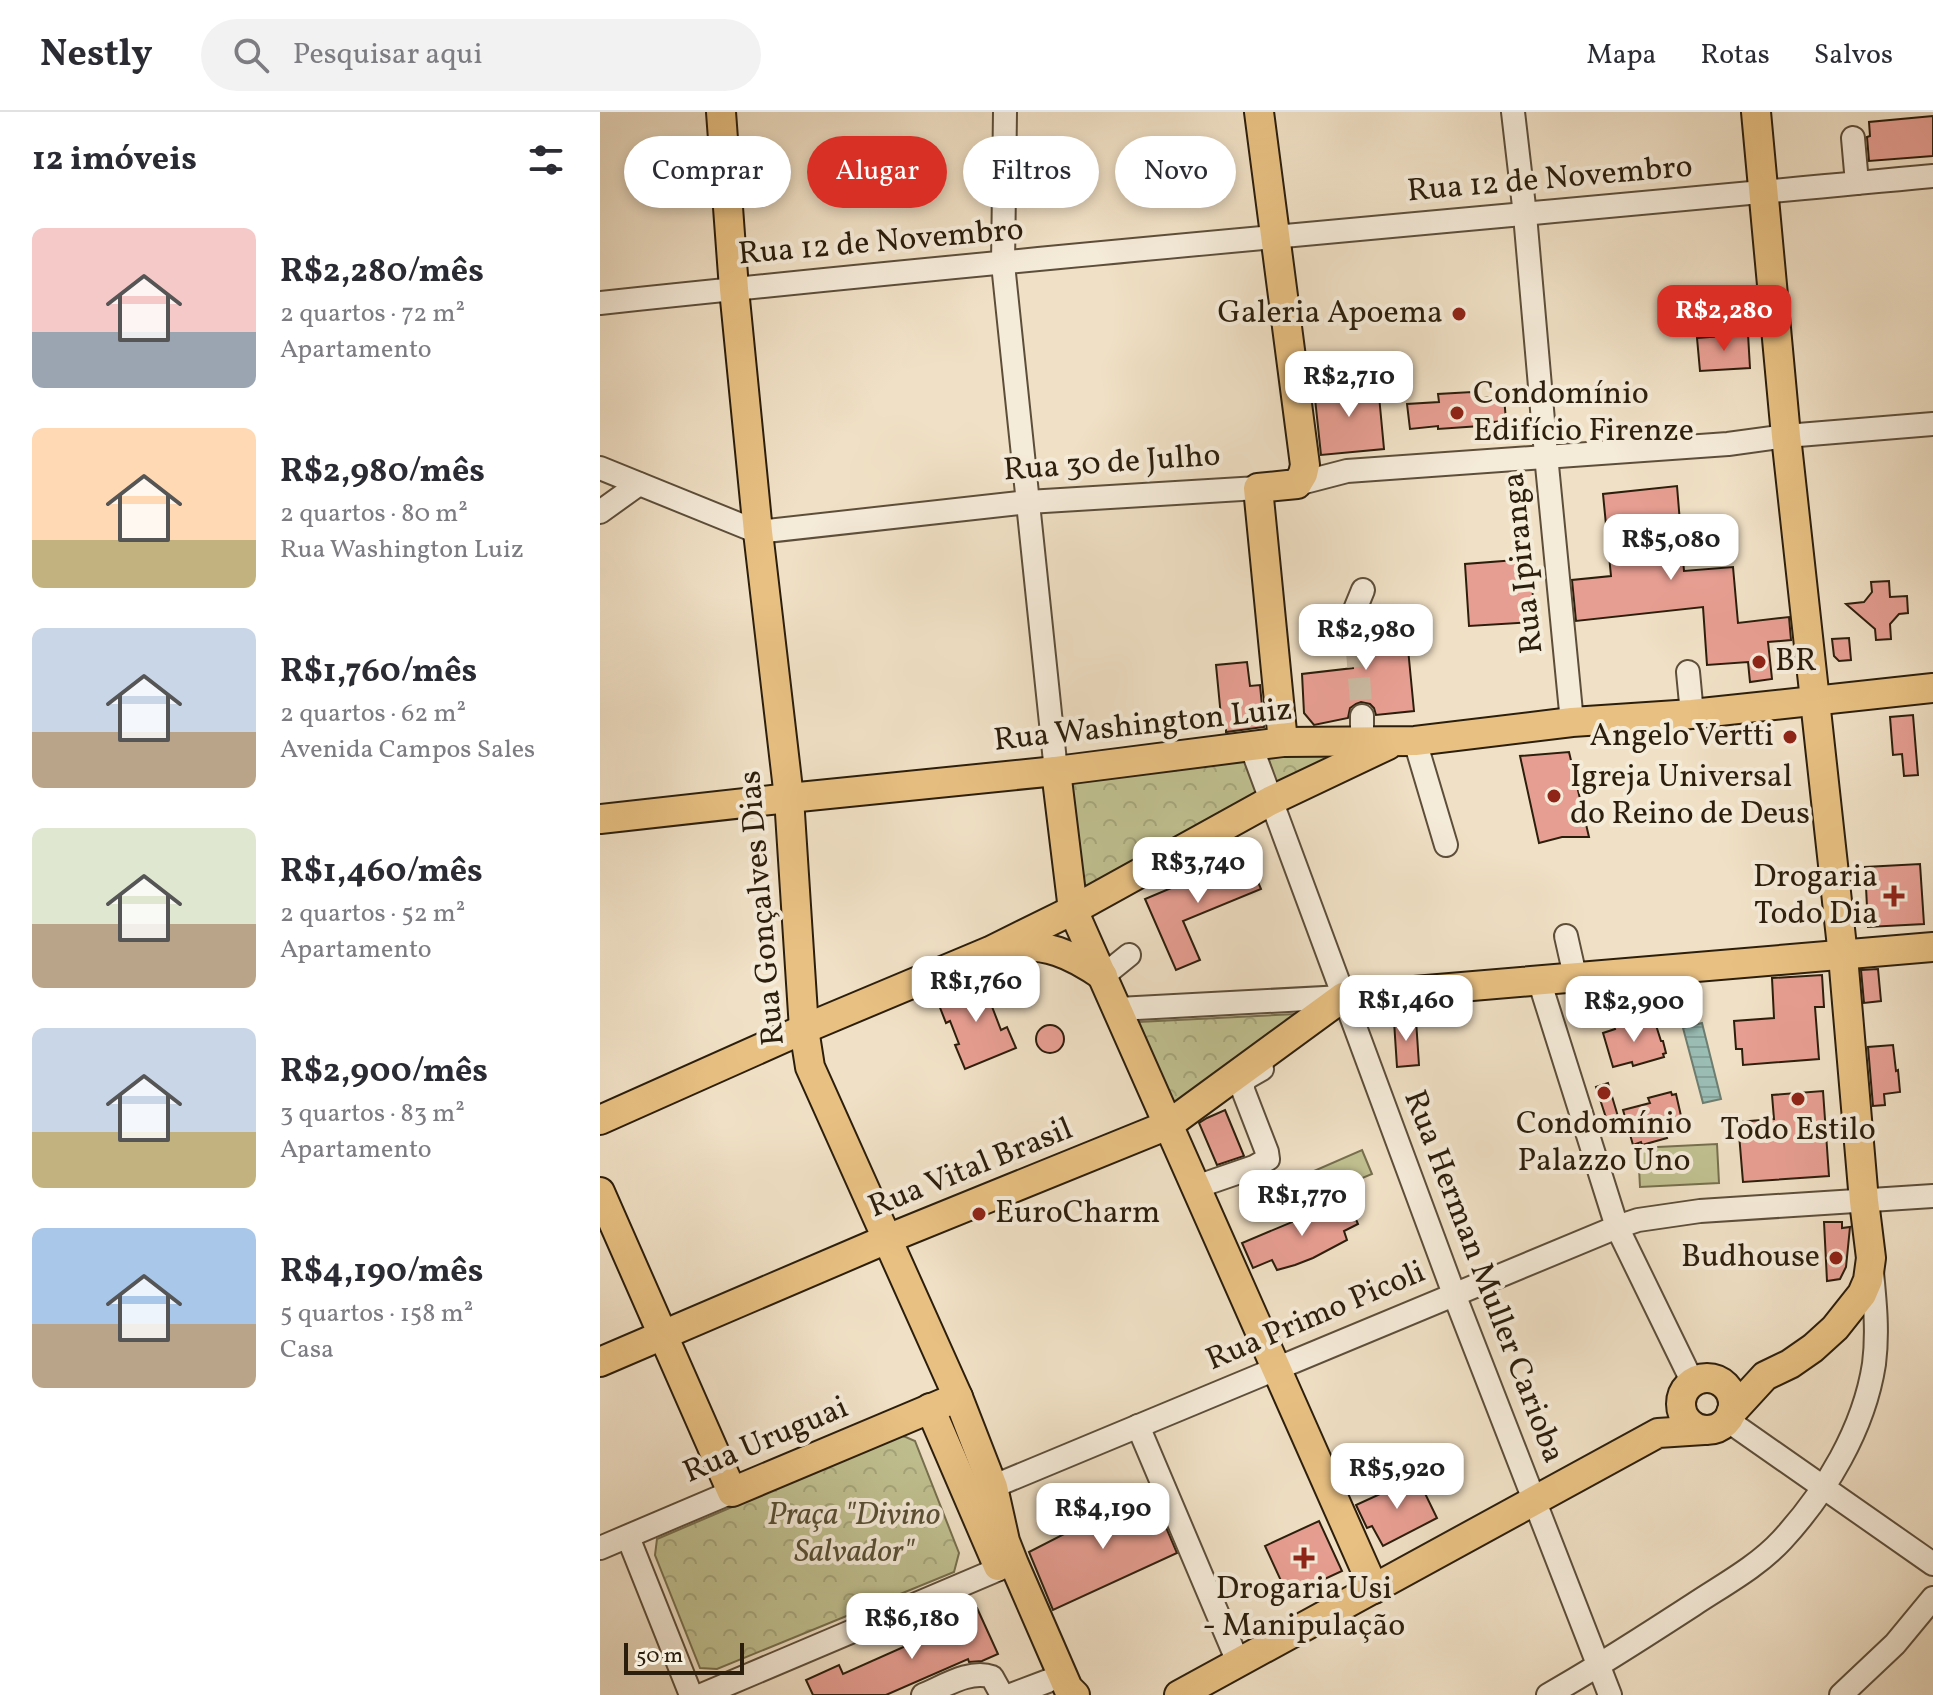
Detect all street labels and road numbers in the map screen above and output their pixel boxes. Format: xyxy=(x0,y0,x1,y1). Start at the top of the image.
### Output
street label: Rua 12 de Novembro xyxy=(1405,146,1695,214)
street label: Rua 12 de Novembro xyxy=(736,209,1026,277)
street label: Rua 30 de Julho xyxy=(1002,434,1222,494)
street label: Rua Ipiranga xyxy=(1493,470,1555,656)
street label: Rua Washington Luiz xyxy=(991,688,1295,764)
street label: Rua Gonçalves Dias xyxy=(729,769,797,1047)
street label: Rua Herman Muller Carioba xyxy=(1391,1084,1575,1470)
street label: Rua Vital Brasil xyxy=(862,1108,1080,1230)
street label: Rua Primo Picoli xyxy=(1200,1251,1432,1383)
street label: Rua Uruguai xyxy=(677,1387,855,1495)

